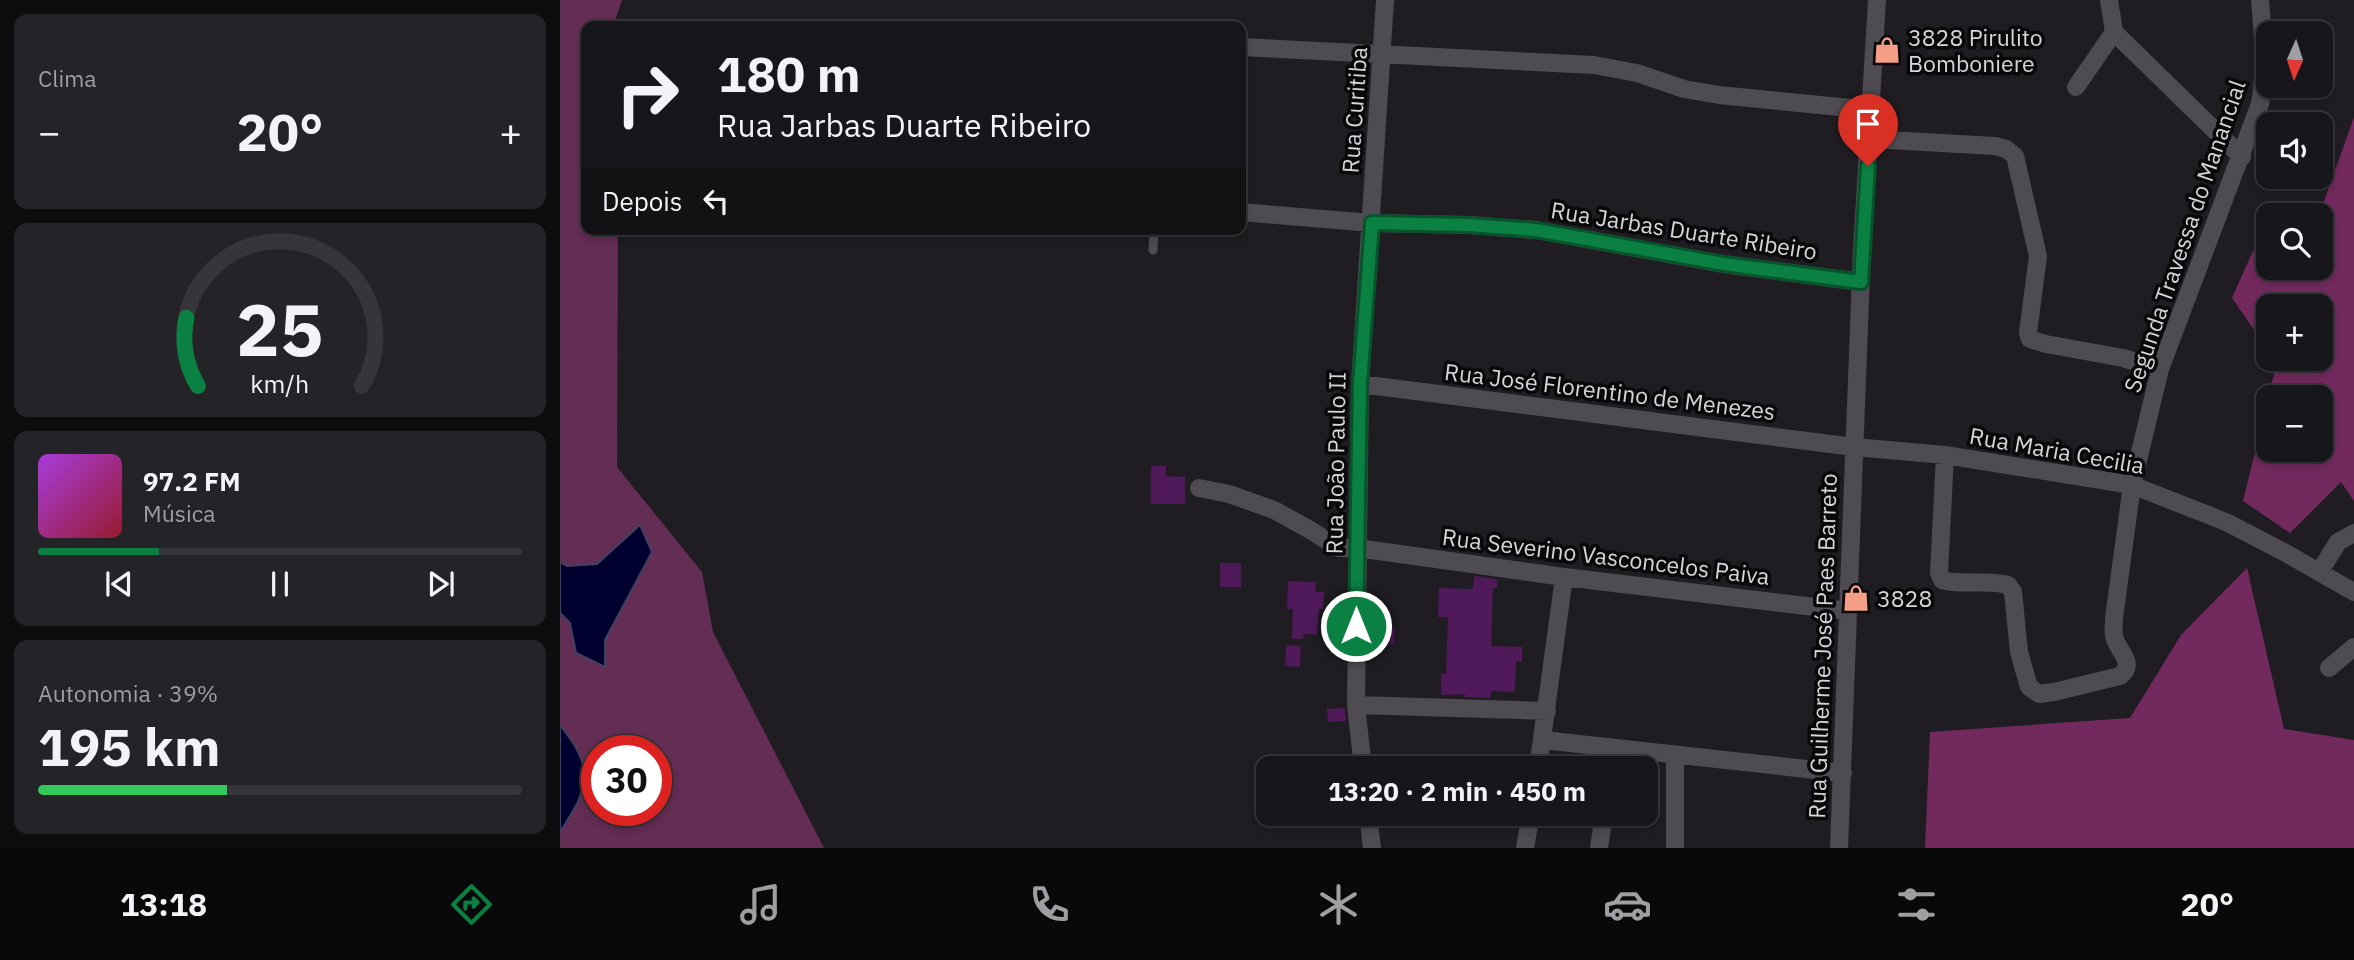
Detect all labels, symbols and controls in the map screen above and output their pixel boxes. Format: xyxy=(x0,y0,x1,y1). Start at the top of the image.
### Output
north arrow xyxy=(2256,21,2333,98)
map controls xyxy=(2256,21,2333,462)
place label: 3828 Pirulito Bomboniere xyxy=(1908,22,2043,78)
shop icon: 3828 Pirulito Bomboniere xyxy=(1872,35,1902,65)
text: 180 m xyxy=(717,42,861,105)
street label: Rua Curitiba xyxy=(1335,46,1373,174)
icon: right xyxy=(602,49,693,140)
text: Clima xyxy=(38,63,97,93)
street label: Segunda Travessa do Manancial xyxy=(2116,76,2252,396)
pin xyxy=(1838,94,1898,166)
text: 20° xyxy=(237,98,323,165)
text: Rua Jarbas Duarte Ribeiro xyxy=(717,104,1091,146)
icon: arrive xyxy=(1849,105,1887,143)
text: − xyxy=(38,107,61,156)
text: + xyxy=(499,107,522,156)
button: sound xyxy=(2256,112,2333,189)
icon: left xyxy=(697,182,735,220)
text: Depois xyxy=(602,184,683,218)
street label: Rua Jarbas Duarte Ribeiro xyxy=(1549,194,1819,266)
button: search xyxy=(2256,203,2333,280)
text: 25 xyxy=(236,281,324,376)
button: + xyxy=(2256,294,2333,371)
street label: Rua José Florentino de Menezes xyxy=(1443,356,1777,426)
text: km/h xyxy=(251,367,309,400)
street label: Rua João Paulo II xyxy=(1318,371,1352,555)
button: − xyxy=(2256,385,2333,462)
street label: Rua Maria Cecilia xyxy=(1967,420,2147,480)
text: 97.2 FM xyxy=(143,464,241,498)
street label: Rua Guilherme José Paes Barreto xyxy=(1801,473,1843,819)
text: Música xyxy=(143,498,216,528)
street label: Rua Severino Vasconcelos Paiva xyxy=(1441,521,1771,591)
icon: previous xyxy=(100,565,138,603)
icon: pause xyxy=(261,565,299,603)
icon: next xyxy=(422,565,460,603)
shop icon: 3828 xyxy=(1841,583,1871,613)
place label: 3828 xyxy=(1877,583,1932,613)
position arrow xyxy=(1319,589,1393,663)
text: Autonomia · 39% xyxy=(38,678,218,708)
text: 195 km xyxy=(38,713,220,780)
speed limit sign: 30 xyxy=(581,735,672,826)
text: 13:20 · 2 min · 450 m xyxy=(1328,774,1586,808)
icon: directions xyxy=(447,880,496,929)
icon: music xyxy=(736,880,785,929)
icon: phone xyxy=(1025,880,1074,929)
icon: climate xyxy=(1314,880,1363,929)
icon: car xyxy=(1603,880,1652,929)
icon: filters xyxy=(1892,880,1941,929)
text: 13:18 xyxy=(120,883,207,925)
text: 20° xyxy=(2181,883,2234,925)

